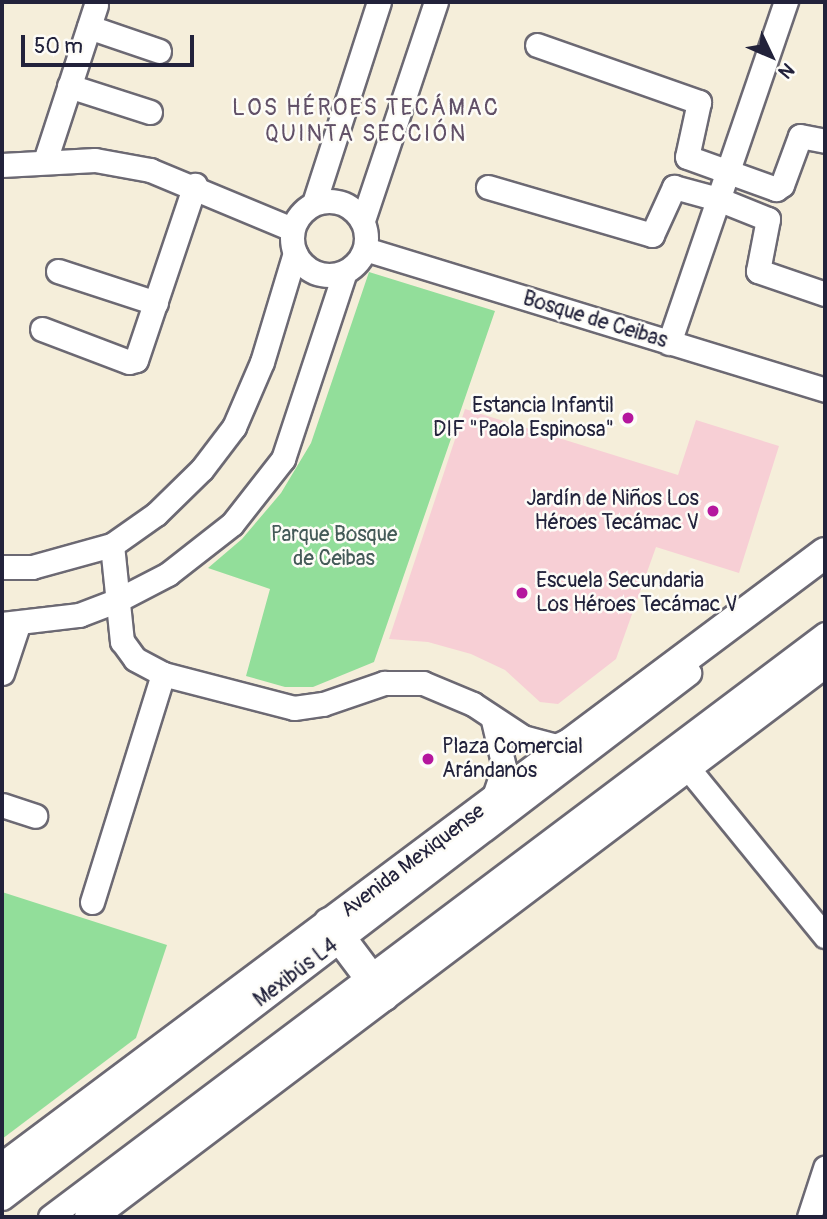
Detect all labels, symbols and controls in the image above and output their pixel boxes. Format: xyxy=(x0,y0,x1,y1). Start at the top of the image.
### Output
scale bar xyxy=(24,21,198,65)
north arrow xyxy=(736,21,806,91)
text: 50 m xyxy=(34,33,83,60)
text: N xyxy=(773,58,799,84)
district label: LOS HÉROES TECÁMAC QUINTA SECCIÓN xyxy=(234,94,498,148)
street label: Bosque de Ceibas xyxy=(520,286,670,354)
place label: Estancia Infantil DIF "Paola Espinosa" xyxy=(433,393,614,443)
marker: Estancia Infantil DIF "Paola Espinosa" xyxy=(620,410,636,426)
place label: Jardín de Niños Los Héroes Tecámac V xyxy=(526,486,699,536)
marker: Jardín de Niños Los Héroes Tecámac V xyxy=(705,503,721,519)
park label: Parque Bosque de Ceibas xyxy=(271,522,397,572)
place label: Escuela Secundaria Los Héroes Tecámac V xyxy=(536,568,738,618)
marker: Escuela Secundaria Los Héroes Tecámac V xyxy=(514,585,530,601)
place label: Plaza Comercial Arándanos xyxy=(442,734,583,784)
marker: Plaza Comercial Arándanos xyxy=(420,751,436,767)
street label: Avenida Mexiquense xyxy=(336,799,490,923)
street label: Mexibús L4 xyxy=(249,933,343,1013)

